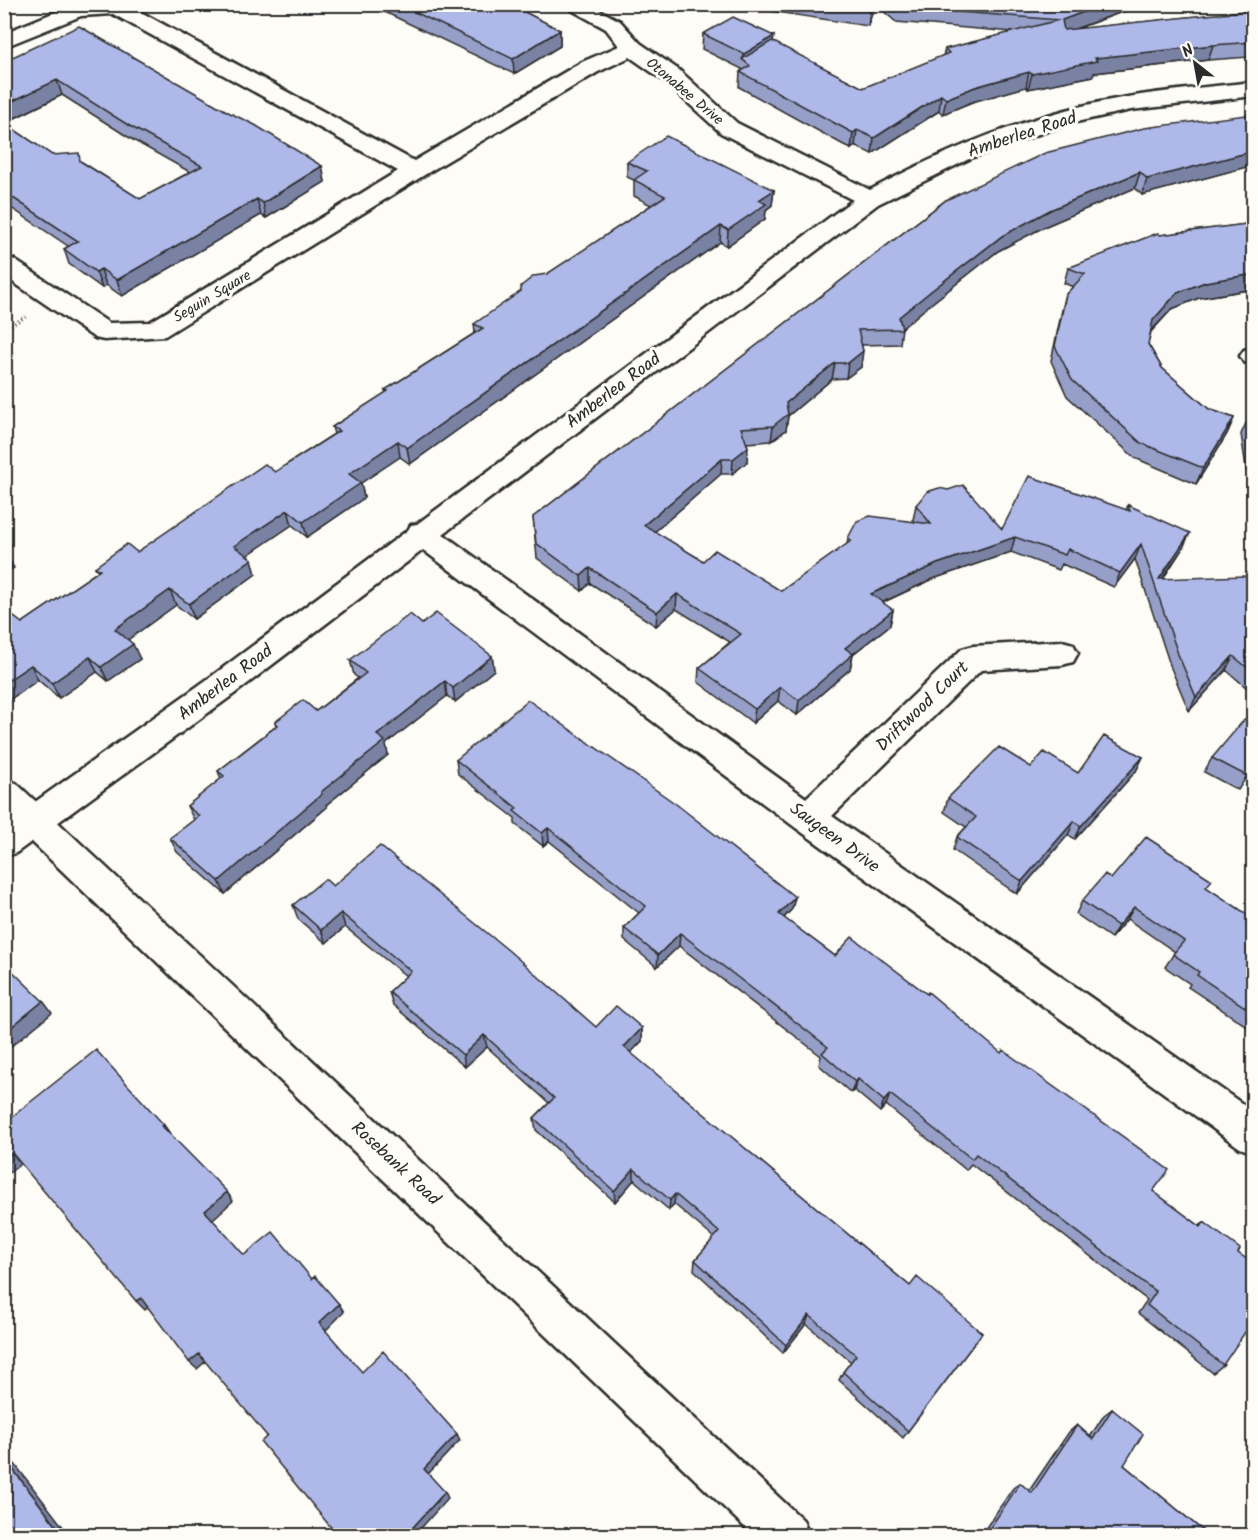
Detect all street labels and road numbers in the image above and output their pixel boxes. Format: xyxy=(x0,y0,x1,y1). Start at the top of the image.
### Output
street label: Otonabee Drive xyxy=(640,52,729,132)
street label: Amberlea Road xyxy=(964,104,1082,167)
street label: Seguin Square xyxy=(169,264,256,330)
street label: Amberlea Road xyxy=(560,345,669,437)
street label: Amberlea Road xyxy=(172,637,281,729)
street label: Driftwood Court xyxy=(870,654,977,759)
street label: Saugeen Drive xyxy=(783,795,885,881)
street label: Rosebank Road xyxy=(344,1115,447,1214)

